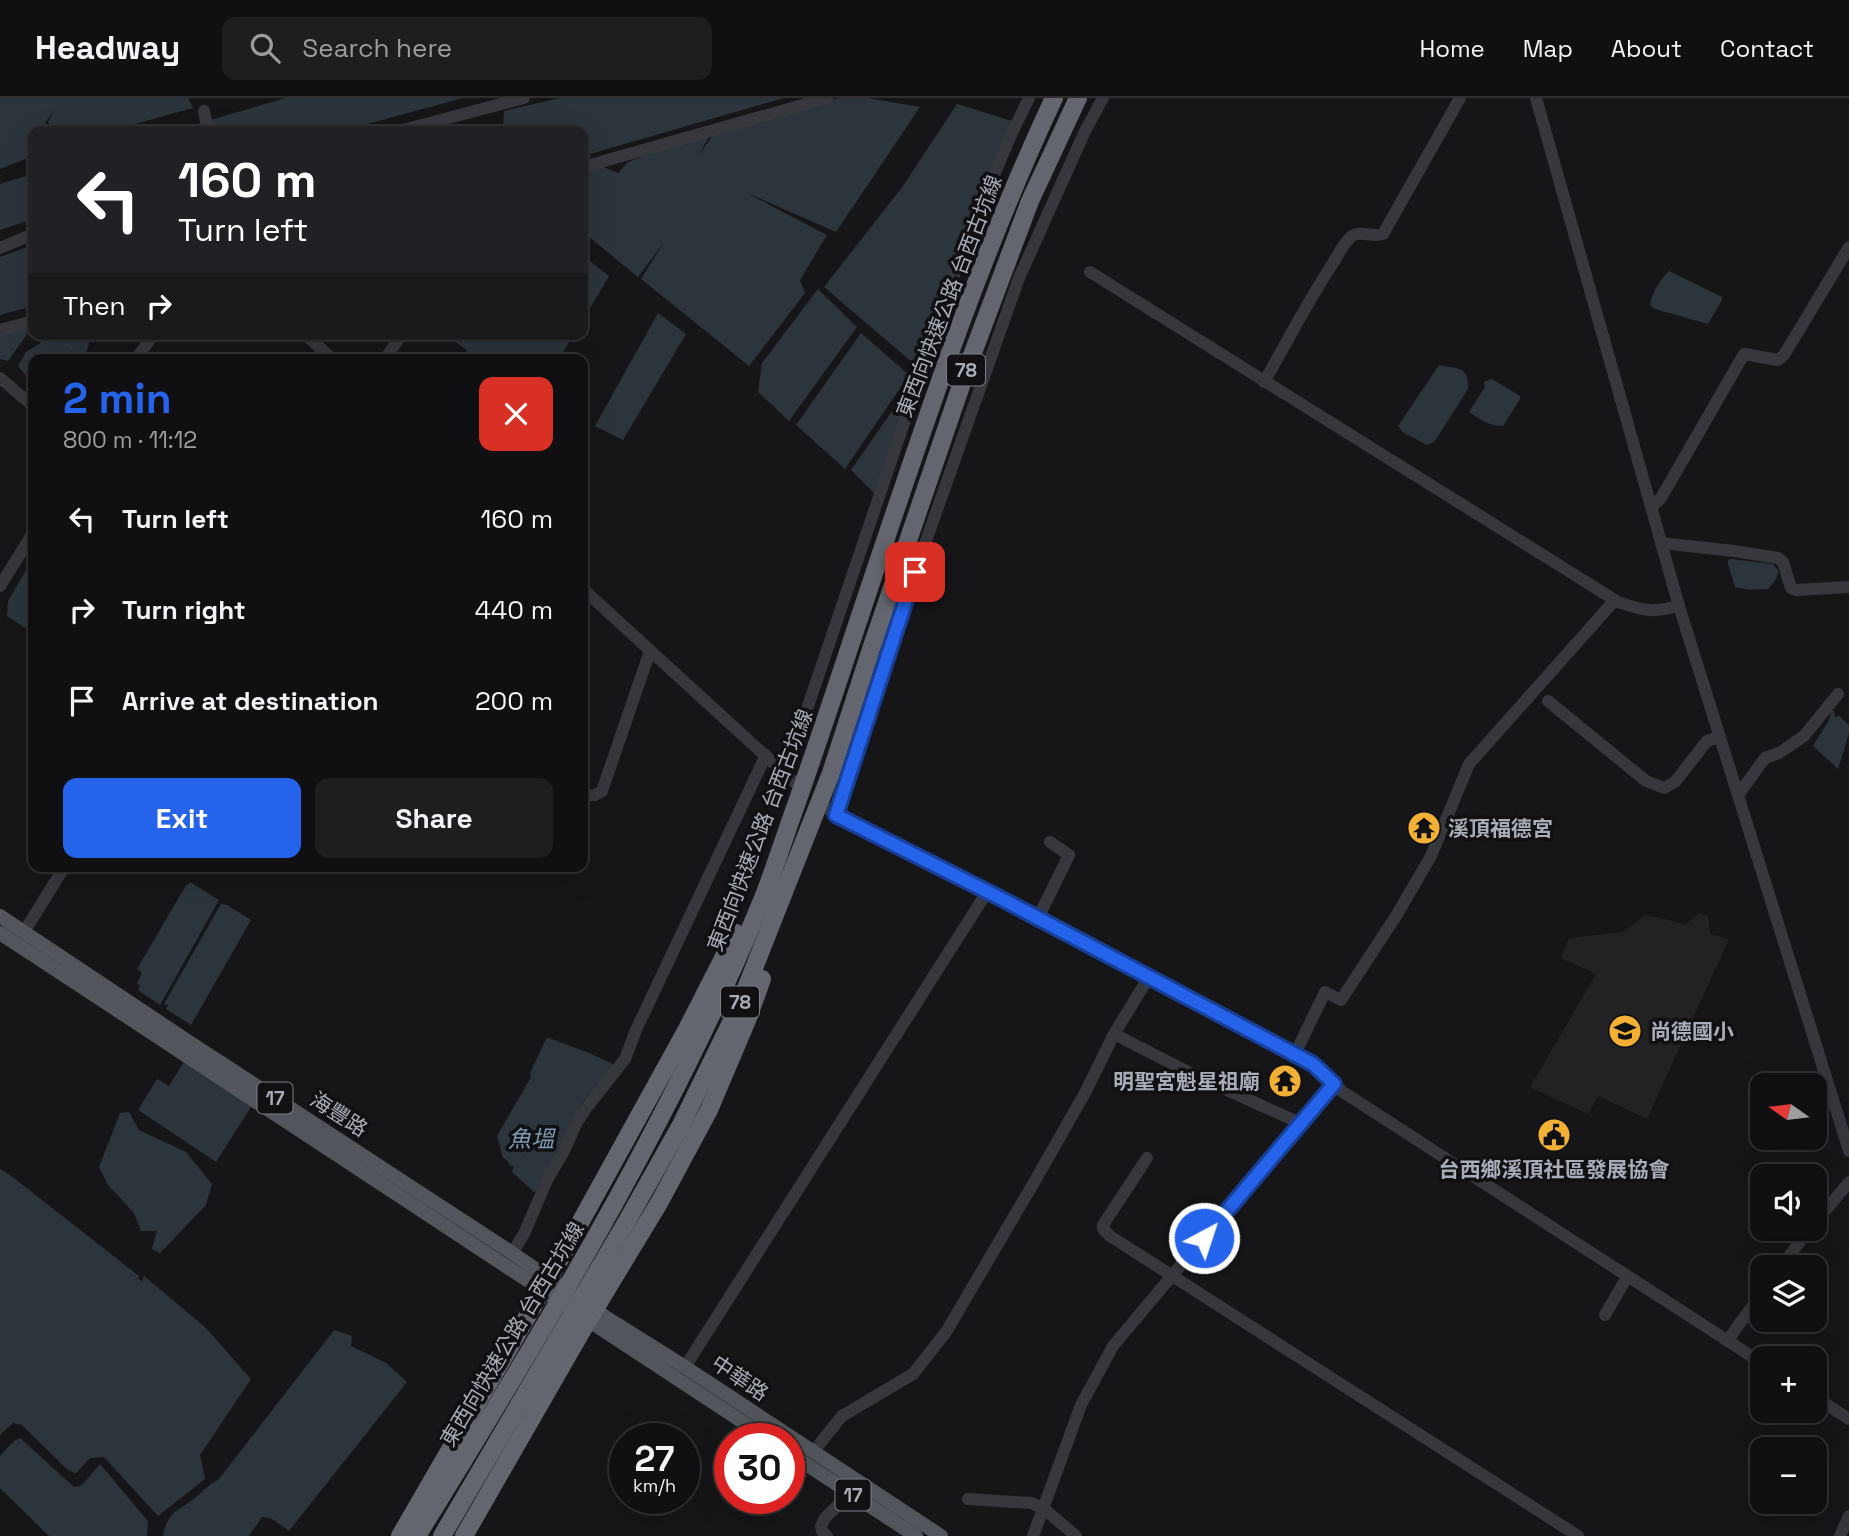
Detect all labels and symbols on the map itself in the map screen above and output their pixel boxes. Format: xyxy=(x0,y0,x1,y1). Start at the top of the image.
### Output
street label: 東西向快速公路 台西古坑線 xyxy=(890,171,1008,421)
road number: 78 xyxy=(947,354,985,386)
pin xyxy=(885,542,945,602)
street label: 東西向快速公路 台西古坑線 xyxy=(701,705,819,955)
temple icon: 溪頂福德宮 xyxy=(1405,809,1443,847)
place label: 溪頂福德宮 xyxy=(1448,815,1553,842)
road number: 78 xyxy=(721,986,759,1018)
school or university icon: 尚德國小 xyxy=(1606,1012,1644,1050)
place label: 尚德國小 xyxy=(1650,1018,1734,1045)
temple icon: 明聖宮魁星祖廟 xyxy=(1266,1062,1304,1100)
place label: 明聖宮魁星祖廟 xyxy=(1113,1068,1260,1095)
north arrow xyxy=(1750,1073,1827,1150)
road number: 17 xyxy=(258,1082,292,1114)
street label: 海豐路 xyxy=(305,1086,373,1142)
public building icon: 台西鄉溪頂社區發展協會 xyxy=(1535,1116,1573,1154)
water label: 魚塭 xyxy=(508,1124,556,1154)
place label: 台西鄉溪頂社區發展協會 xyxy=(1439,1156,1670,1183)
position arrow xyxy=(1167,1201,1241,1275)
street label: 東西向快速公路 台西古坑線 xyxy=(434,1217,590,1451)
street label: 中華路 xyxy=(706,1349,774,1407)
speed limit sign: 30 xyxy=(714,1423,805,1514)
road number: 17 xyxy=(836,1480,870,1511)

